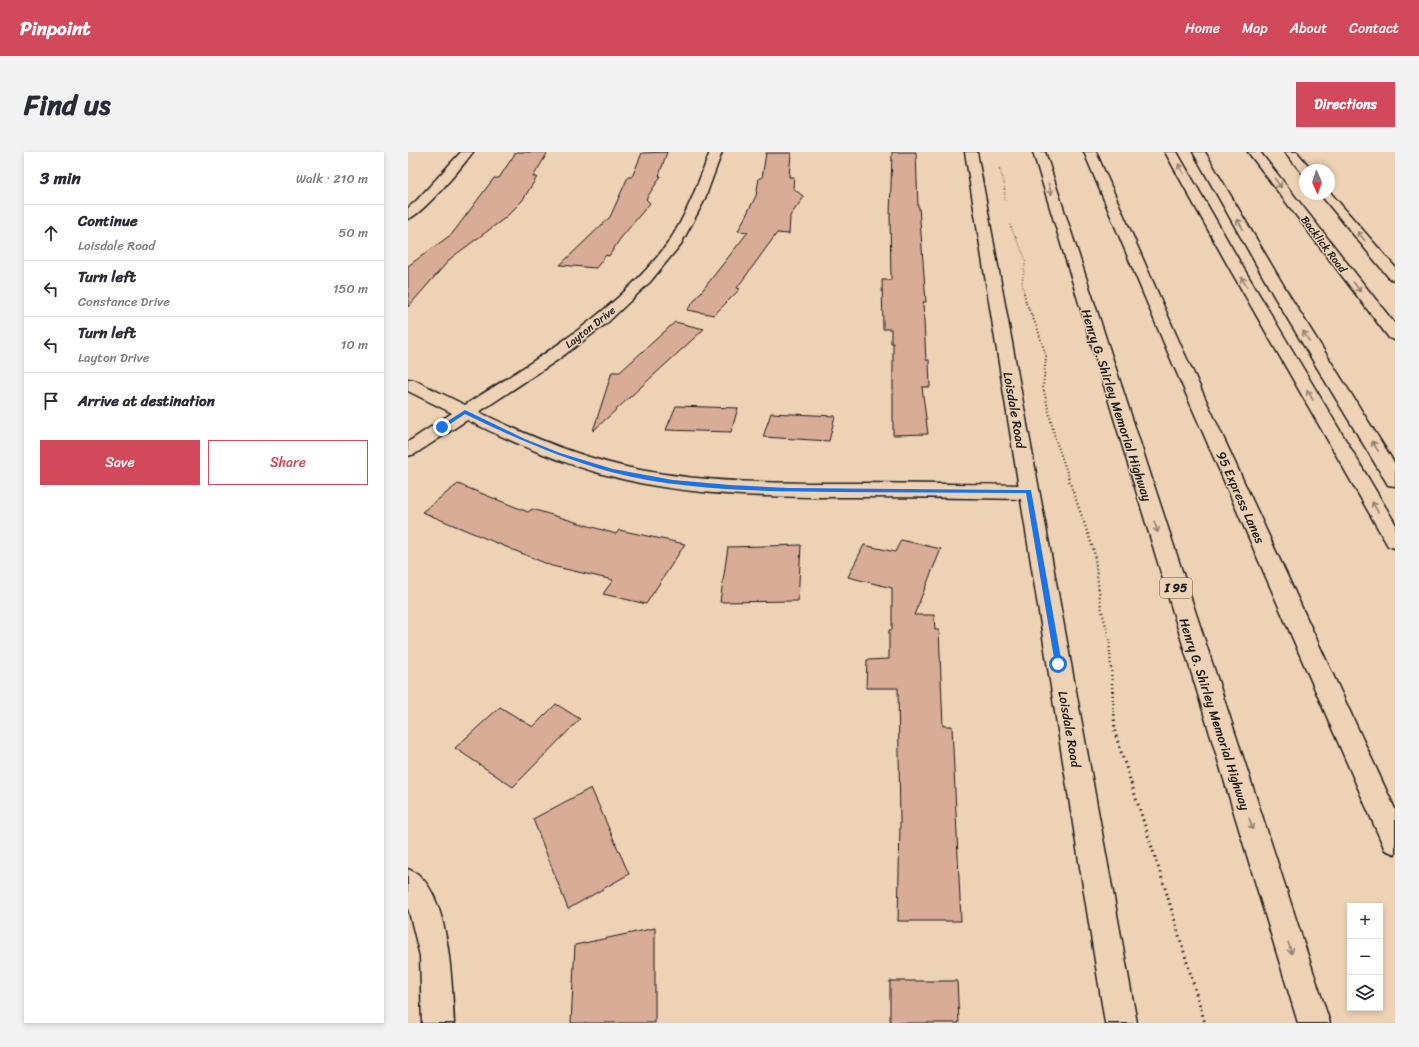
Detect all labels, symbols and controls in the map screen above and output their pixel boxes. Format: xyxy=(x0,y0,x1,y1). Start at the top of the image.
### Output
text: Pinpoint xyxy=(20,12,91,45)
text: Home xyxy=(1185,16,1220,41)
text: Map xyxy=(1242,16,1268,41)
text: About xyxy=(1290,16,1327,41)
text: Contact xyxy=(1349,16,1399,41)
text: Find us xyxy=(24,80,111,129)
button: Directions xyxy=(1296,82,1395,127)
text: 3 min xyxy=(40,163,81,193)
one-way arrow xyxy=(1176,163,1184,175)
north arrow xyxy=(1299,164,1335,200)
text: Walk · 210 m xyxy=(296,167,368,190)
one-way arrow xyxy=(1274,177,1282,188)
one-way arrow xyxy=(1047,183,1054,196)
text: Continue xyxy=(78,208,138,234)
street label: Backlick Road xyxy=(1296,212,1352,278)
one-way arrow xyxy=(1235,218,1243,230)
text: 50 m xyxy=(338,221,368,244)
icon: ahead xyxy=(40,222,62,244)
one-way arrow xyxy=(1356,230,1365,241)
text: Loisdale Road xyxy=(78,234,155,257)
text: Turn left xyxy=(78,264,136,290)
one-way arrow xyxy=(1240,276,1248,288)
text: 150 m xyxy=(333,277,368,300)
icon: left xyxy=(40,278,62,300)
one-way arrow xyxy=(1352,281,1361,292)
text: Constance Drive xyxy=(78,290,170,313)
street label: Layton Drive xyxy=(561,301,620,353)
street label: Henry G. Shirley Memorial Highway xyxy=(1074,306,1159,505)
text: Turn left xyxy=(78,320,136,346)
one-way arrow xyxy=(1302,330,1310,342)
text: 10 m xyxy=(341,333,368,356)
icon: left xyxy=(40,334,62,356)
text: Layton Drive xyxy=(78,346,149,369)
street label: Loisdale Road xyxy=(996,370,1033,451)
text: Arrive at destination xyxy=(78,388,215,414)
one-way arrow xyxy=(1305,389,1313,401)
icon: arrive xyxy=(40,390,62,412)
route end xyxy=(433,418,451,436)
button: Save xyxy=(40,440,200,485)
button: Share xyxy=(208,440,368,485)
one-way arrow xyxy=(1370,441,1379,452)
street label: 95 Express Lanes xyxy=(1210,447,1272,548)
one-way arrow xyxy=(1371,501,1379,513)
one-way arrow xyxy=(1153,520,1160,533)
road number: I 95 xyxy=(1160,578,1192,598)
street label: Henry G. Shirley Memorial Highway xyxy=(1172,615,1257,814)
route start xyxy=(1049,655,1067,673)
street label: Loisdale Road xyxy=(1051,689,1088,770)
one-way arrow xyxy=(1247,818,1255,830)
map controls xyxy=(1347,903,1383,1011)
button: + xyxy=(1347,903,1383,939)
button: − xyxy=(1347,939,1383,975)
one-way arrow xyxy=(1287,942,1294,955)
button: layers xyxy=(1347,975,1383,1011)

